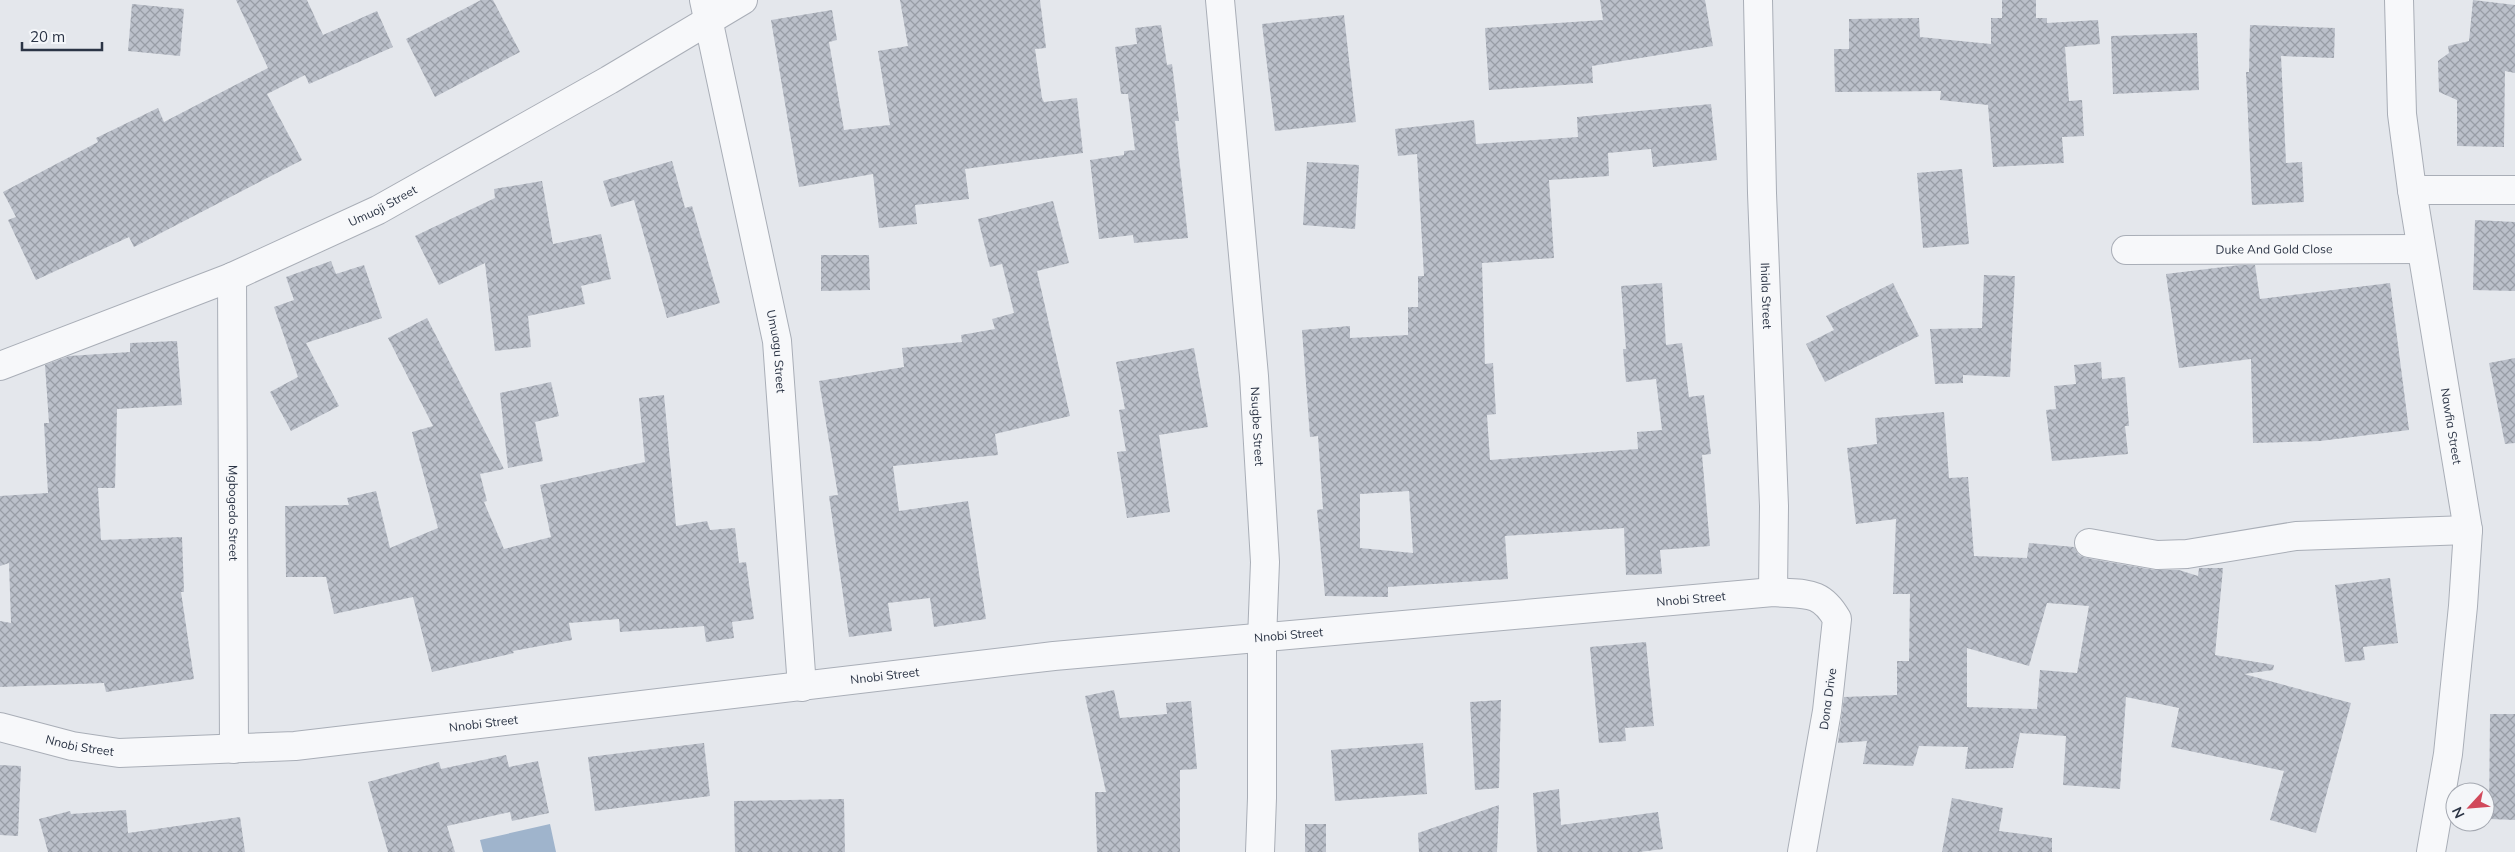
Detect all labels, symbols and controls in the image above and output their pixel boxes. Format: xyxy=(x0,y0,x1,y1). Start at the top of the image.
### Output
scale bar xyxy=(22,20,102,52)
text: 20 m xyxy=(30,27,65,46)
street label: Umuoji Street xyxy=(346,182,419,230)
street label: Duke And Gold Close xyxy=(2215,241,2333,257)
street label: Ihiala Street xyxy=(1758,262,1775,329)
street label: Umuagu Street xyxy=(764,308,789,394)
street label: Nsugbe Street xyxy=(1248,386,1267,466)
street label: Nawfia Street xyxy=(2438,387,2465,465)
street label: Mgbogedo Street xyxy=(226,465,241,561)
street label: Nnobi Street xyxy=(1656,588,1726,609)
street label: Nnobi Street xyxy=(1253,624,1324,645)
street label: Nnobi Street xyxy=(849,664,920,687)
street label: Dona Drive xyxy=(1816,667,1839,731)
street label: Nnobi Street xyxy=(448,712,519,735)
street label: Nnobi Street xyxy=(44,731,115,759)
north arrow xyxy=(2445,782,2495,832)
text: N xyxy=(2448,804,2469,821)

